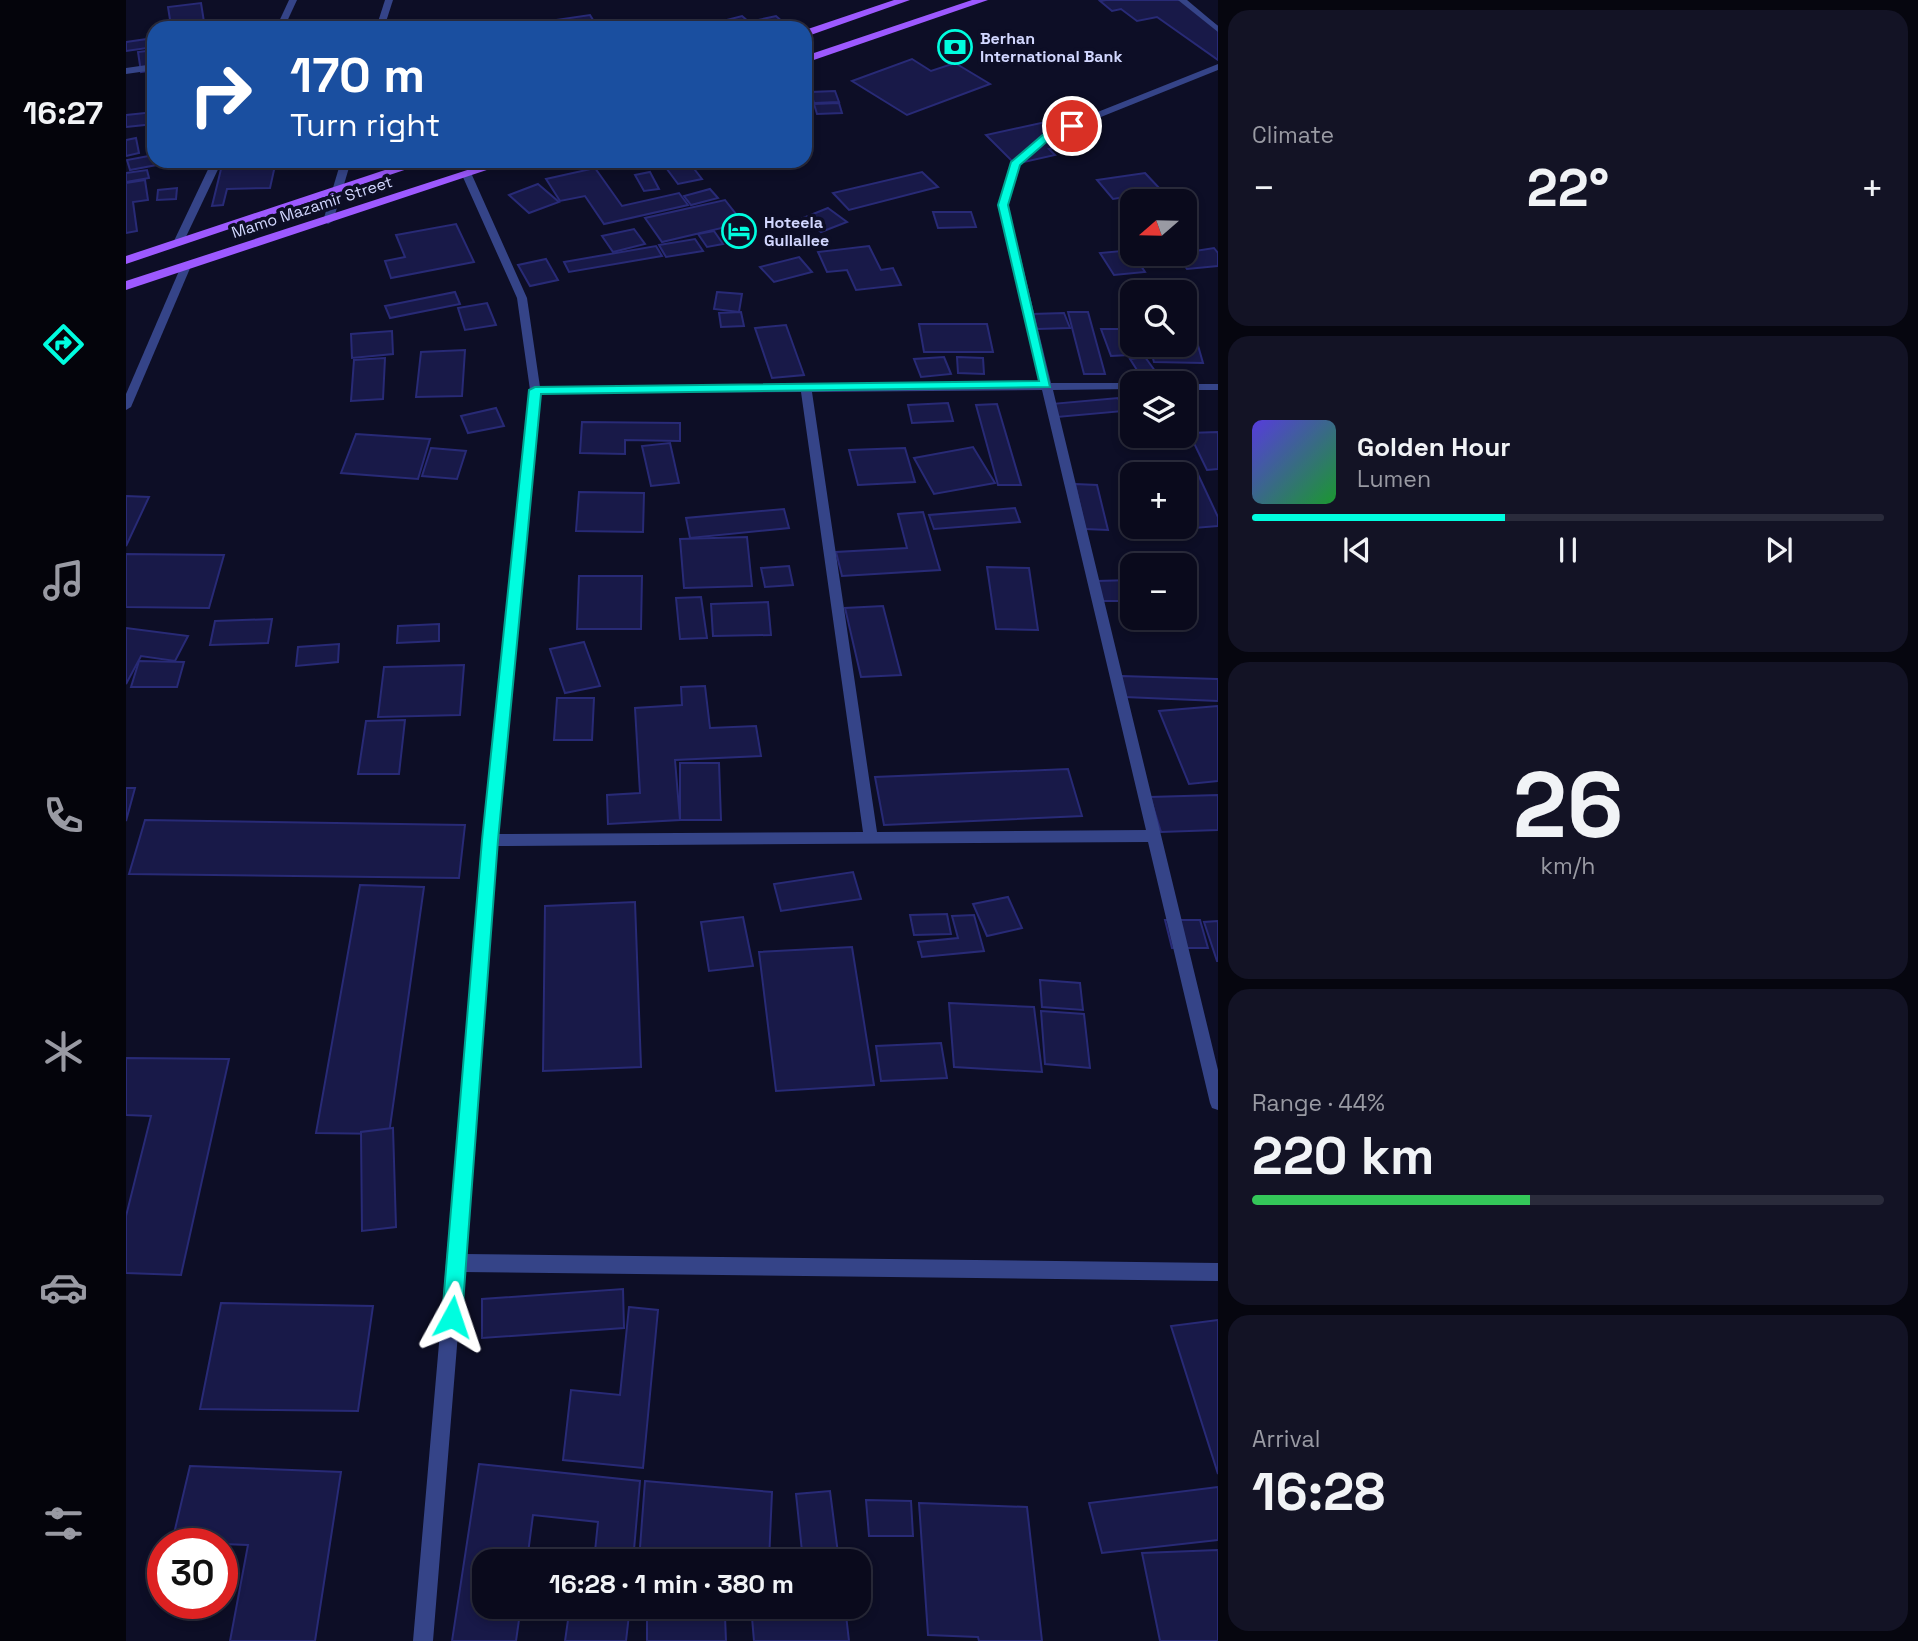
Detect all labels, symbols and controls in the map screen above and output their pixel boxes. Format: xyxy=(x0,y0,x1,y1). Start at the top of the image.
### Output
bank icon: Berhan International Bank xyxy=(936,28,974,66)
place label: Berhan International Bank xyxy=(980,28,1122,67)
text: 170 m xyxy=(290,44,425,106)
icon: right xyxy=(175,49,266,140)
text: 16:27 xyxy=(23,93,103,133)
pin xyxy=(1042,96,1102,156)
text: Turn right xyxy=(290,105,440,145)
icon: arrive xyxy=(1053,107,1091,145)
text: Climate xyxy=(1252,120,1334,150)
text: 22° xyxy=(1527,155,1609,221)
text: − xyxy=(1252,164,1276,212)
text: + xyxy=(1860,164,1884,212)
street label: Mamo Mazamir Street xyxy=(229,171,395,243)
north arrow xyxy=(1120,189,1197,266)
map controls xyxy=(1120,189,1197,630)
hotel icon: Hoteela Gullallee xyxy=(720,212,758,250)
place label: Hoteela Gullallee xyxy=(764,212,829,251)
button: search xyxy=(1120,280,1197,357)
icon: directions xyxy=(39,320,88,369)
button: layers xyxy=(1120,371,1197,448)
text: Golden Hour xyxy=(1357,430,1511,464)
button: + xyxy=(1120,462,1197,539)
text: Lumen xyxy=(1357,464,1431,494)
icon: previous xyxy=(1338,531,1376,569)
icon: pause xyxy=(1549,531,1587,569)
icon: next xyxy=(1760,531,1798,569)
button: − xyxy=(1120,553,1197,630)
icon: music xyxy=(39,556,88,605)
text: 26 xyxy=(1513,747,1623,864)
icon: phone xyxy=(39,791,88,840)
text: km/h xyxy=(1541,851,1595,881)
icon: climate xyxy=(39,1027,88,1076)
text: Range · 44% xyxy=(1252,1088,1385,1118)
text: 220 km xyxy=(1252,1123,1434,1189)
icon: car xyxy=(39,1263,88,1312)
position arrow xyxy=(415,1280,489,1354)
text: Arrival xyxy=(1252,1424,1320,1454)
text: 16:28 xyxy=(1252,1459,1385,1525)
icon: filters xyxy=(39,1499,88,1548)
speed limit sign: 30 xyxy=(147,1528,238,1619)
text: 16:28 · 1 min · 380 m xyxy=(549,1567,794,1601)

